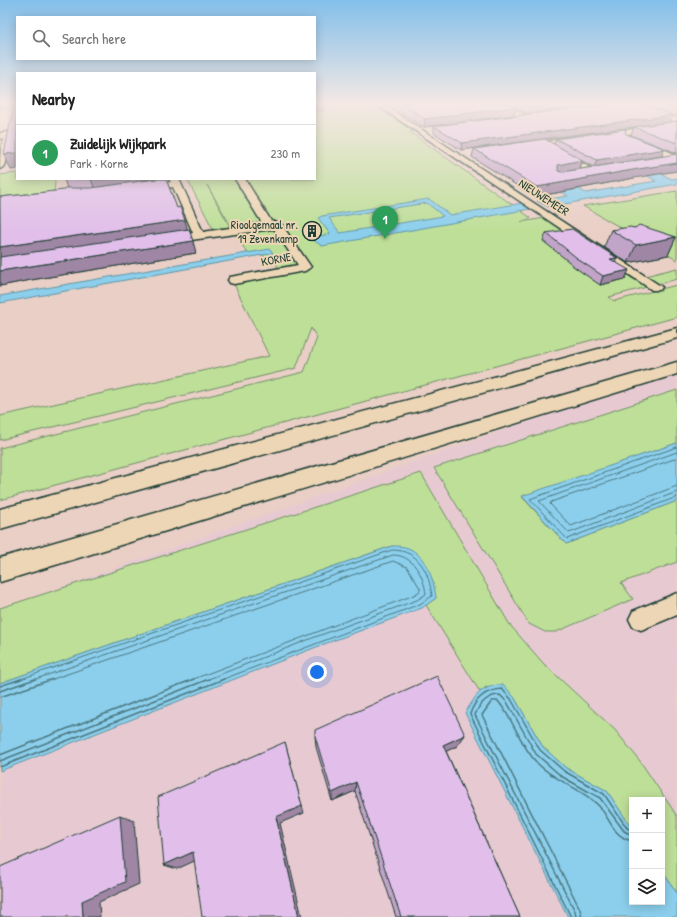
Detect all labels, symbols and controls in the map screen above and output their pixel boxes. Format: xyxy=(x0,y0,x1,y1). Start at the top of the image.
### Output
search box xyxy=(16,16,316,60)
icon: search xyxy=(30,27,52,49)
text: Search here xyxy=(62,28,126,49)
text: Nearby xyxy=(32,87,75,110)
text: Zuidelijk Wijkpark xyxy=(70,133,166,154)
text: 1 xyxy=(43,144,47,162)
text: 230 m xyxy=(270,144,300,162)
text: Park · Korne xyxy=(70,154,128,172)
street label: NIEUWEMEER xyxy=(515,174,573,220)
pin: 1 xyxy=(372,206,398,239)
place label: Rioolgemaal nr. 19 Zevenkamp xyxy=(231,216,298,247)
building icon: Rioolgemaal nr. 19 Zevenkamp xyxy=(301,220,323,242)
street label: KORNE xyxy=(260,248,293,270)
your location xyxy=(307,662,327,682)
map controls xyxy=(629,797,665,905)
button: + xyxy=(629,797,665,833)
button: − xyxy=(629,833,665,869)
button: layers xyxy=(629,869,665,905)

